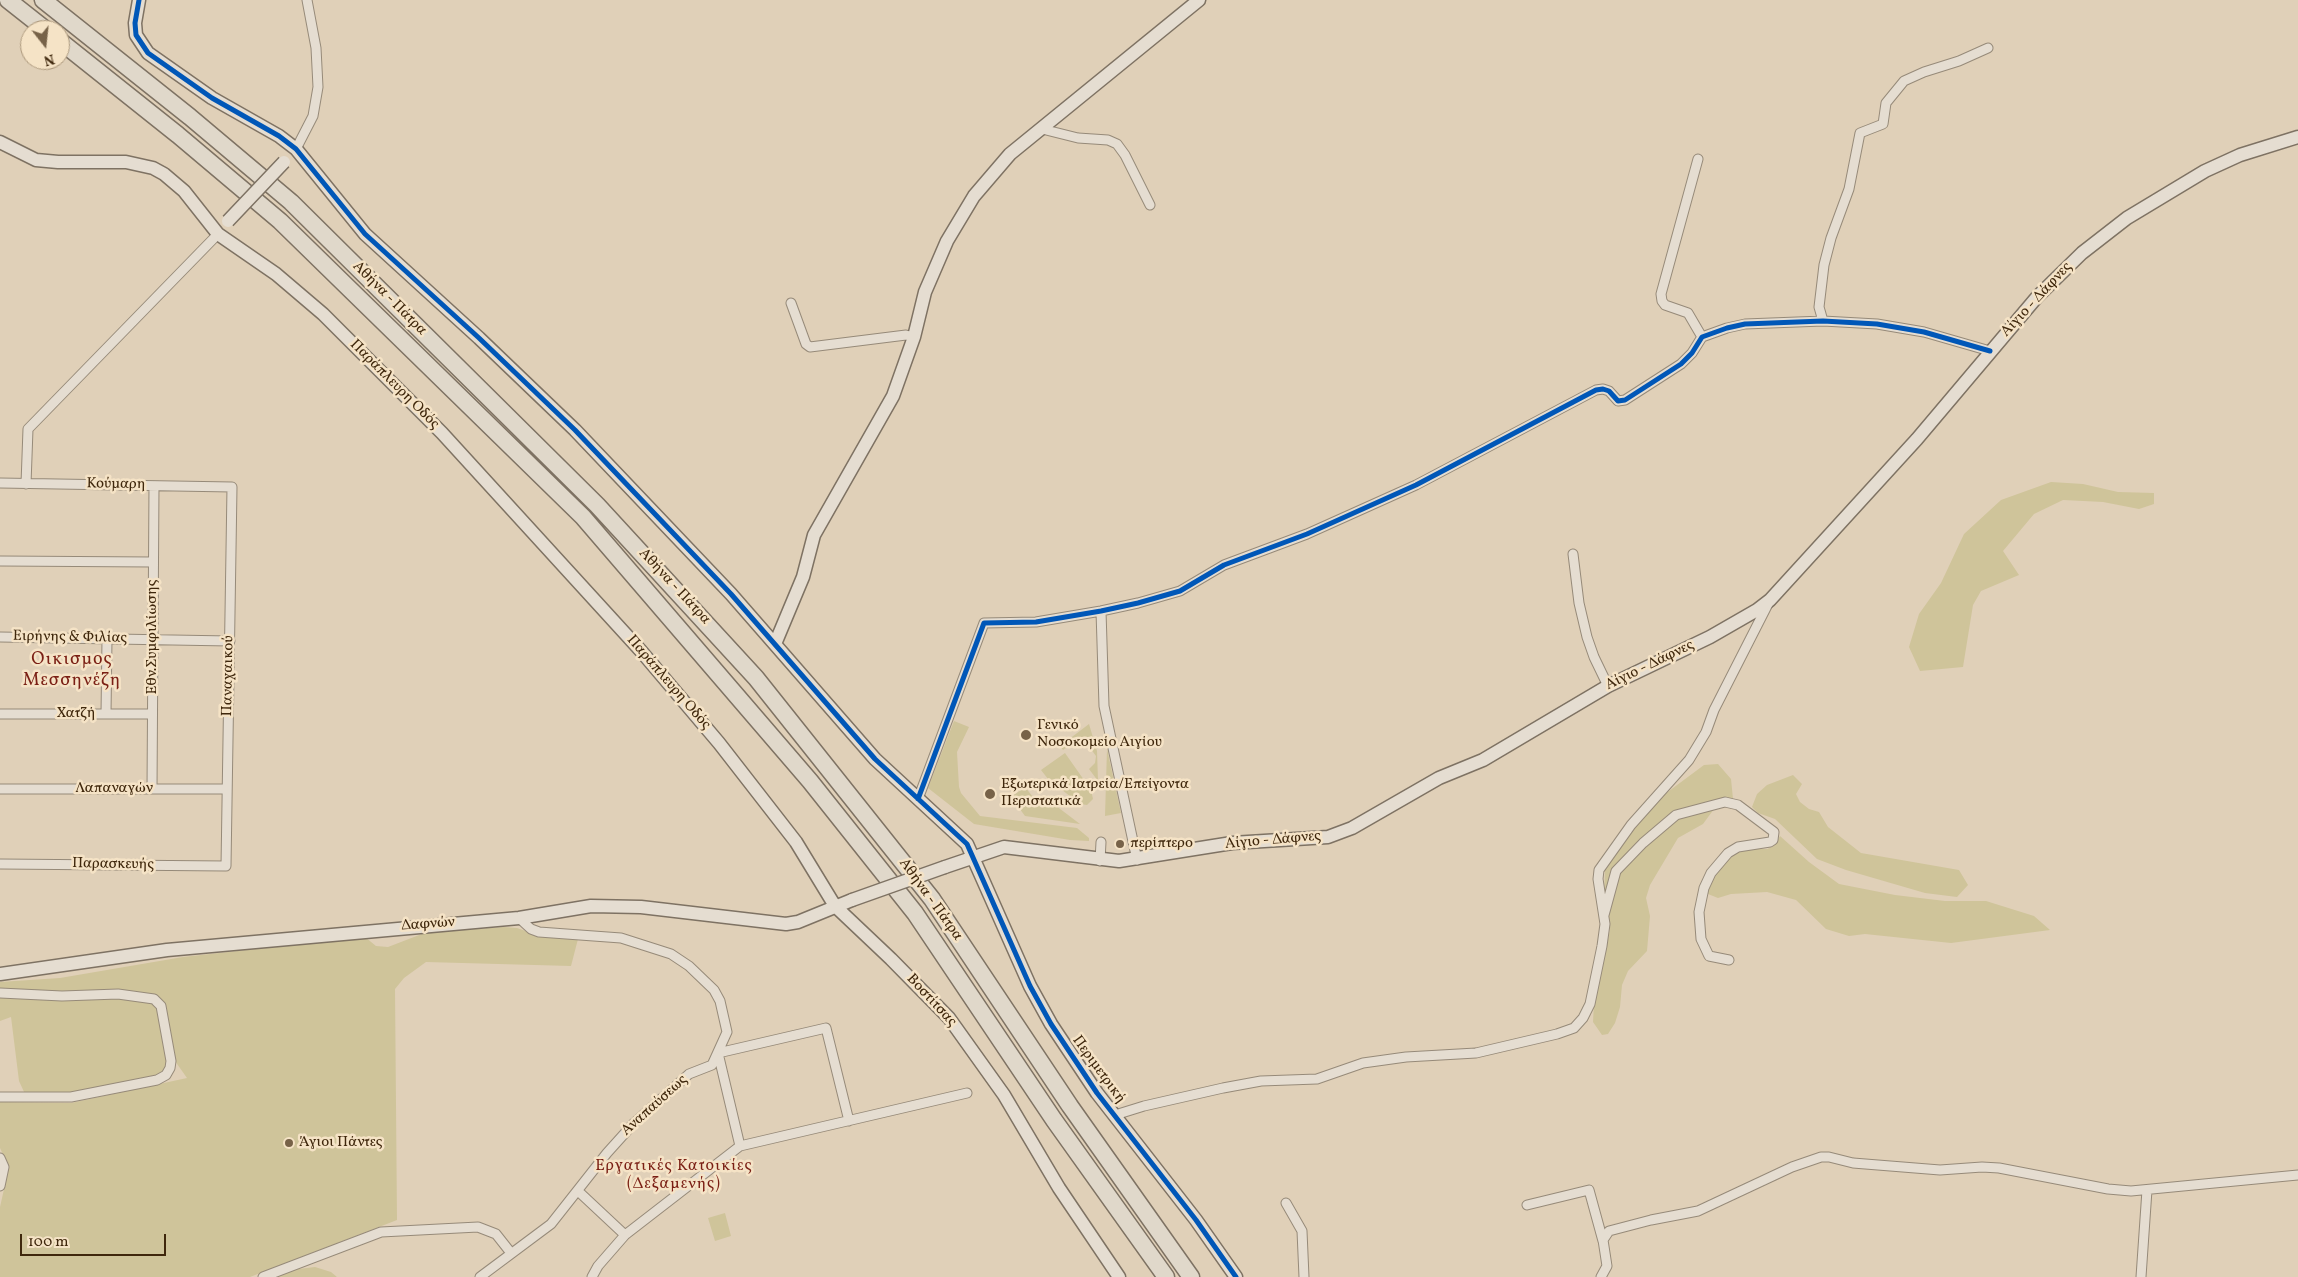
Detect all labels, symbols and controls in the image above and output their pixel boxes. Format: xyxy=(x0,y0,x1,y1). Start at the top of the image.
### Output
north arrow xyxy=(20,20,70,70)
text: N xyxy=(41,48,57,69)
street label: Αθήνα - Πάτρα xyxy=(348,258,430,340)
street label: Αίγιο - Δάφνες xyxy=(1998,259,2076,341)
street label: Παράπλευρη Οδός xyxy=(345,336,443,434)
street label: Κούμαρη xyxy=(86,475,146,495)
street label: Αθήνα - Πάτρα xyxy=(634,545,714,629)
street label: Εθν.Συμφιλίωσης xyxy=(144,580,162,694)
street label: Ειρήνης & Φιλίας xyxy=(13,628,127,648)
street label: Παράπλευρη Οδός xyxy=(622,632,714,734)
street label: Παναχαικού xyxy=(219,635,239,717)
street label: Αίγιο - Δάφνες xyxy=(1603,637,1697,695)
district label: Οικισμος Μεσσηνέζη xyxy=(22,650,122,692)
street label: Χατζή xyxy=(57,705,95,723)
place label: Γενικό Νοσοκομείο Αιγίου xyxy=(1037,717,1162,752)
marker: Γενικό Νοσοκομείο Αιγίου xyxy=(1019,728,1033,742)
place label: Εξωτερικά Ιατρεία/Επείγοντα Περιστατικά xyxy=(1001,776,1189,811)
street label: Λαπαναγών xyxy=(75,780,153,798)
marker: Εξωτερικά Ιατρεία/Επείγοντα Περιστατικά xyxy=(983,787,997,801)
street label: Αίγιο - Δάφνες xyxy=(1224,828,1322,854)
place label: περίπτερο xyxy=(1130,835,1193,853)
marker: περίπτερο xyxy=(1114,838,1126,850)
street label: Παρασκευής xyxy=(72,855,154,875)
street label: Αθήνα - Πάτρα xyxy=(894,855,966,945)
street label: Δαφνών xyxy=(401,914,455,936)
street label: Βοστίτσας xyxy=(902,971,960,1031)
street label: Περιμετρική xyxy=(1067,1033,1129,1107)
street label: Αναπαύσεως xyxy=(618,1072,692,1140)
place label: Άγιοι Πάντες xyxy=(299,1134,383,1152)
marker: Άγιοι Πάντες xyxy=(283,1137,295,1149)
district label: Εργατικές Κατοικίες (Δεξαμενής) xyxy=(593,1157,755,1195)
scale bar xyxy=(22,1224,169,1256)
text: 100 m xyxy=(28,1232,68,1253)

